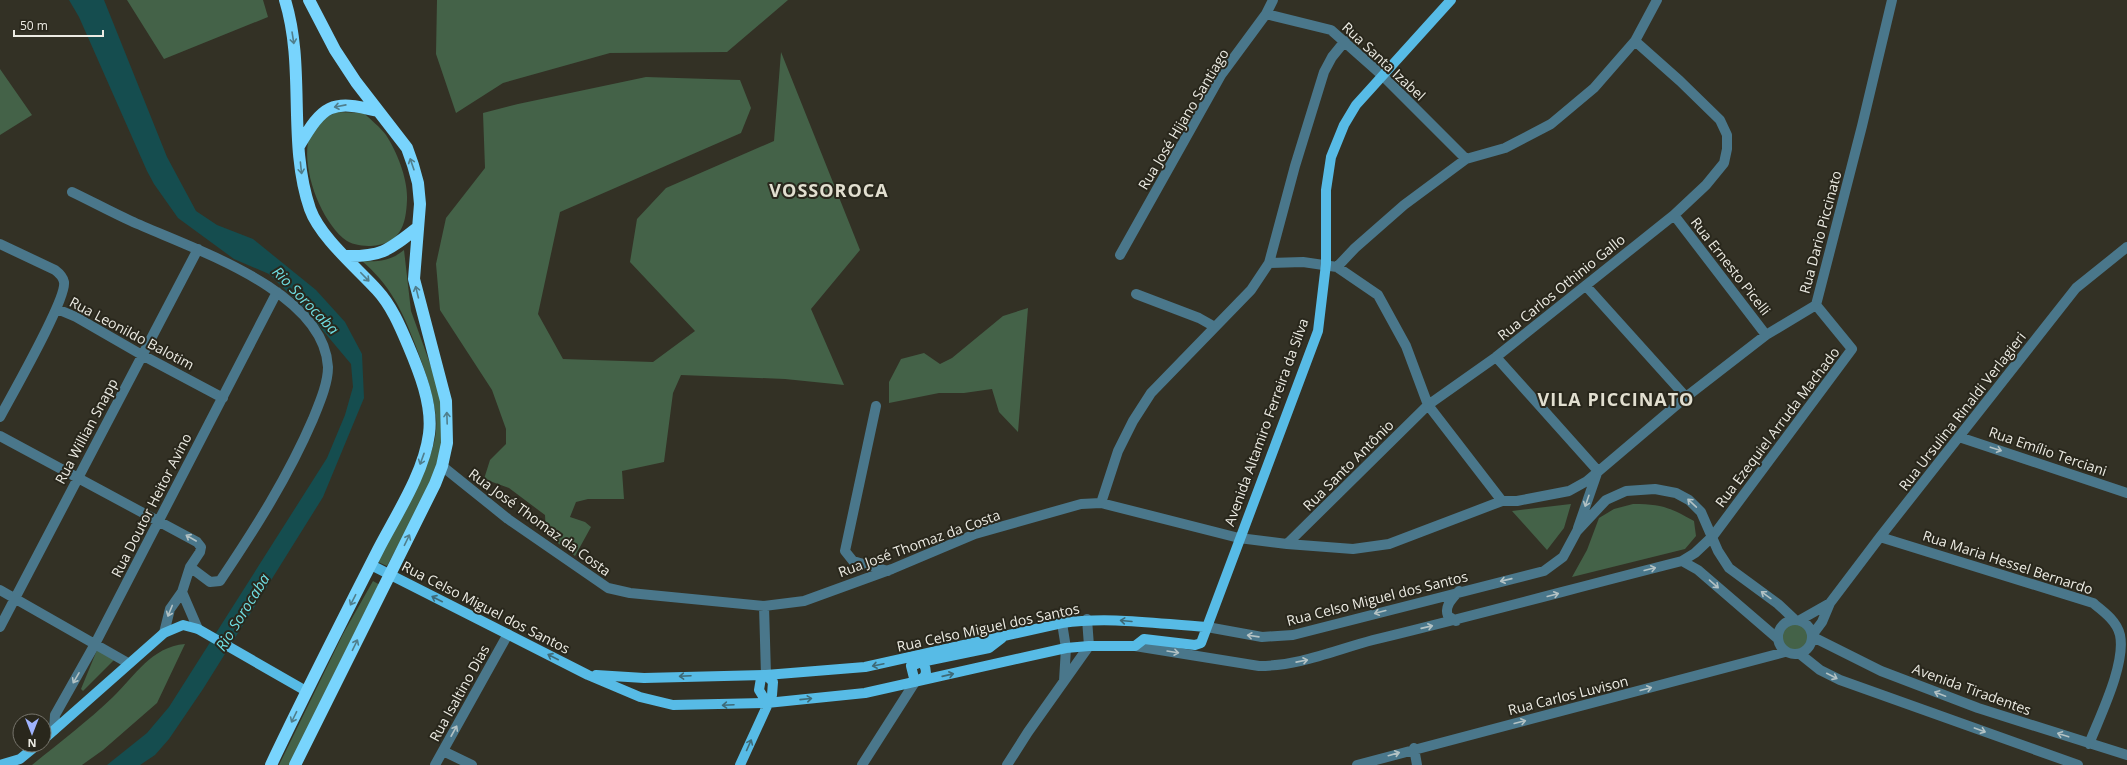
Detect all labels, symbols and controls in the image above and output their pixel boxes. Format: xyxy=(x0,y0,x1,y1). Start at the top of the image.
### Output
scale bar xyxy=(14,12,103,38)
text: 50 m xyxy=(20,17,48,34)
street label: Rua Santa Izabel xyxy=(1338,17,1430,105)
one-way arrow xyxy=(289,31,297,44)
street label: Rua José Hijano Santiago xyxy=(1133,45,1233,193)
one-way arrow xyxy=(333,102,346,110)
one-way arrow xyxy=(408,158,416,170)
one-way arrow xyxy=(298,161,305,174)
street label: Rua Dario Piccinato xyxy=(1794,168,1846,296)
district label: VOSSOROCA xyxy=(769,178,889,202)
street label: Rua Ernesto Picelli xyxy=(1687,213,1775,319)
street label: Rua Carlos Othinio Gallo xyxy=(1493,230,1629,344)
water label: Rio Sorocaba xyxy=(268,262,344,339)
one-way arrow xyxy=(360,272,370,282)
one-way arrow xyxy=(413,286,421,299)
street label: Rua Leonildo Balotim xyxy=(66,292,198,374)
street label: Avenida Altamiro Ferreira da Silva xyxy=(1219,315,1313,529)
street label: Rua Ursulina Rinaldi Verlagieri xyxy=(1894,328,2030,494)
street label: Rua Ezequiel Arruda Machado xyxy=(1710,343,1844,511)
street label: Rua Willian Snapp xyxy=(50,375,122,487)
district label: VILA PICCINATO xyxy=(1538,387,1694,411)
one-way arrow xyxy=(443,412,450,425)
street label: Rua Santo Antônio xyxy=(1298,415,1398,515)
street label: Rua Emílio Terciani xyxy=(1987,422,2109,480)
street label: Rua Doutor Heitor Avino xyxy=(106,430,196,580)
one-way arrow xyxy=(1989,446,2002,453)
one-way arrow xyxy=(418,453,425,466)
street label: Rua José Thomaz da Costa xyxy=(465,464,615,580)
one-way arrow xyxy=(1583,495,1591,507)
one-way arrow xyxy=(1687,499,1697,508)
street label: Rua José Thomaz da Costa xyxy=(835,505,1003,581)
street label: Rua Maria Hessel Bernardo xyxy=(1920,525,2096,599)
one-way arrow xyxy=(185,534,197,542)
one-way arrow xyxy=(404,534,411,546)
street label: Rua Celso Miguel dos Santos xyxy=(399,556,574,658)
one-way arrow xyxy=(1643,565,1656,573)
street label: Rua Celso Miguel dos Santos xyxy=(1284,566,1470,630)
water label: Rio Sorocaba xyxy=(210,569,274,654)
one-way arrow xyxy=(1500,576,1513,584)
one-way arrow xyxy=(1708,579,1718,588)
one-way arrow xyxy=(1546,590,1559,598)
one-way arrow xyxy=(1760,590,1771,599)
one-way arrow xyxy=(349,594,356,606)
one-way arrow xyxy=(431,595,443,602)
street label: Rua Celso Miguel dos Santos xyxy=(895,598,1081,656)
one-way arrow xyxy=(166,604,174,616)
one-way arrow xyxy=(1374,608,1387,616)
one-way arrow xyxy=(1120,617,1133,624)
one-way arrow xyxy=(1420,623,1433,631)
one-way arrow xyxy=(1247,632,1260,640)
one-way arrow xyxy=(352,639,359,651)
street label: Rua Isaltino Dias xyxy=(425,641,494,745)
one-way arrow xyxy=(1166,648,1179,656)
one-way arrow xyxy=(547,653,559,660)
one-way arrow xyxy=(1295,657,1308,665)
street label: Avenida Tiradentes xyxy=(1910,659,2034,719)
one-way arrow xyxy=(872,661,885,669)
one-way arrow xyxy=(941,670,954,678)
street label: Rua Carlos Luvison xyxy=(1506,671,1630,719)
one-way arrow xyxy=(71,672,79,684)
one-way arrow xyxy=(679,672,692,679)
one-way arrow xyxy=(1826,673,1838,680)
one-way arrow xyxy=(1639,685,1652,692)
one-way arrow xyxy=(1934,689,1946,697)
one-way arrow xyxy=(799,695,812,703)
one-way arrow xyxy=(722,701,735,709)
one-way arrow xyxy=(290,711,297,723)
north arrow xyxy=(12,713,52,753)
one-way arrow xyxy=(1514,717,1527,725)
one-way arrow xyxy=(451,725,459,737)
one-way arrow xyxy=(1974,727,1987,734)
one-way arrow xyxy=(2057,731,2070,738)
text: N xyxy=(28,736,36,751)
one-way arrow xyxy=(746,740,753,752)
one-way arrow xyxy=(1388,750,1401,757)

